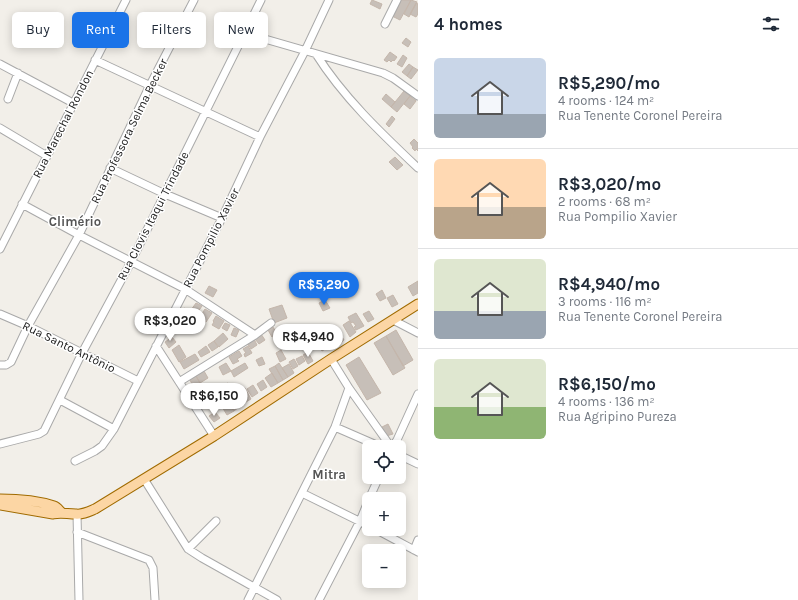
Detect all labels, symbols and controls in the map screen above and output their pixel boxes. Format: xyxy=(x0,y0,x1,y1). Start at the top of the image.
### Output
chip: Buy xyxy=(12,12,64,48)
chip: Rent xyxy=(72,12,129,48)
chip: Filters xyxy=(137,12,206,48)
chip: New xyxy=(214,12,268,48)
icon: filters xyxy=(760,13,782,35)
text: 4 homes xyxy=(434,14,503,34)
street label: Rua Professora Selma Becker xyxy=(88,56,171,206)
street label: Rua Marechal Rondon xyxy=(30,68,96,180)
text: R$5,290/mo xyxy=(558,73,660,93)
icon: home xyxy=(466,74,514,122)
text: 4 rooms · 124 m² xyxy=(558,93,654,108)
text: Rua Tenente Coronel Pereira xyxy=(558,108,722,123)
street label: Rua Clovis Itaqui Trindade xyxy=(114,149,192,283)
text: R$3,020/mo xyxy=(558,174,661,194)
icon: home xyxy=(466,175,514,223)
street label: Rua Pompilio Xavier xyxy=(180,185,242,290)
text: 2 rooms · 68 m² xyxy=(558,194,651,209)
text: Rua Pompilio Xavier xyxy=(558,209,677,224)
district label: Climério xyxy=(49,214,101,229)
pin: R$5,290 xyxy=(287,272,361,306)
text: R$4,940/mo xyxy=(558,274,660,294)
icon: home xyxy=(466,275,514,323)
text: R$5,290 xyxy=(298,277,350,292)
text: 3 rooms · 116 m² xyxy=(558,294,652,309)
pin: R$3,020 xyxy=(133,308,207,342)
text: Rua Tenente Coronel Pereira xyxy=(558,309,722,324)
text: R$3,020 xyxy=(143,313,197,328)
street label: Rua Santo Antônio xyxy=(20,318,118,376)
pin: R$4,940 xyxy=(271,324,345,358)
text: R$4,940 xyxy=(282,329,334,344)
text: R$6,150/mo xyxy=(558,374,656,394)
icon: home xyxy=(466,375,514,423)
pin: R$6,150 xyxy=(177,383,251,417)
text: R$6,150 xyxy=(190,388,238,403)
text: 4 rooms · 136 m² xyxy=(558,394,655,409)
text: Rua Agripino Pureza xyxy=(558,409,677,424)
map controls xyxy=(362,440,406,588)
button: locate xyxy=(362,440,406,484)
district label: Mitra xyxy=(312,467,346,482)
button: + xyxy=(362,492,406,536)
button: − xyxy=(362,544,406,588)

